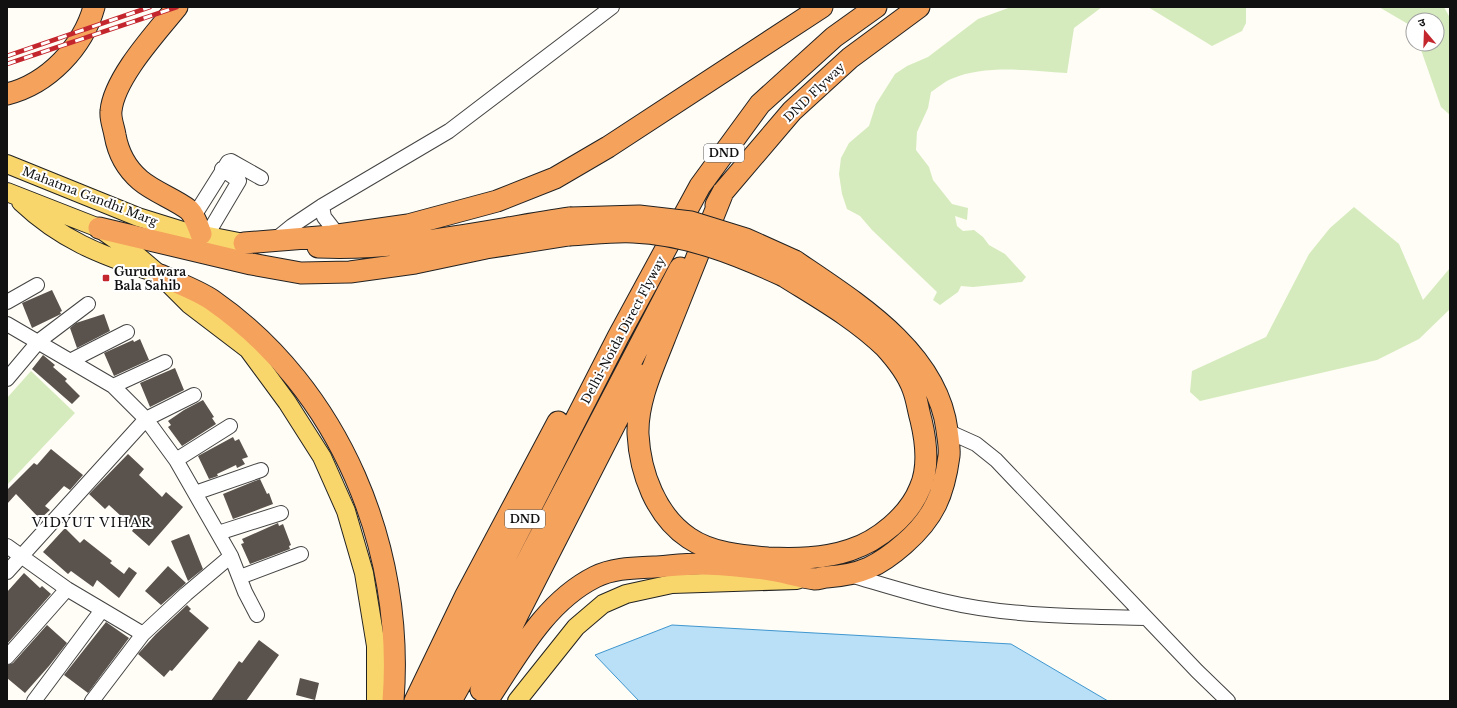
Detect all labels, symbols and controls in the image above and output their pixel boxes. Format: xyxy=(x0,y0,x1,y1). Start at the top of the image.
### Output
north arrow xyxy=(1405,12,1445,52)
text: उ xyxy=(1416,15,1428,30)
street label: DND Flyway xyxy=(780,59,848,125)
road number: DND xyxy=(704,144,744,162)
street label: Mahatma Gandhi Marg xyxy=(20,163,161,229)
street label: Delhi-Noida Direct Flyway xyxy=(578,253,668,406)
place label: Gurudwara Bala Sahib xyxy=(114,264,186,293)
marker: Gurudwara Bala Sahib xyxy=(101,273,111,283)
road number: DND xyxy=(505,510,545,528)
district label: VIDYUT VIHAR xyxy=(31,514,152,531)

